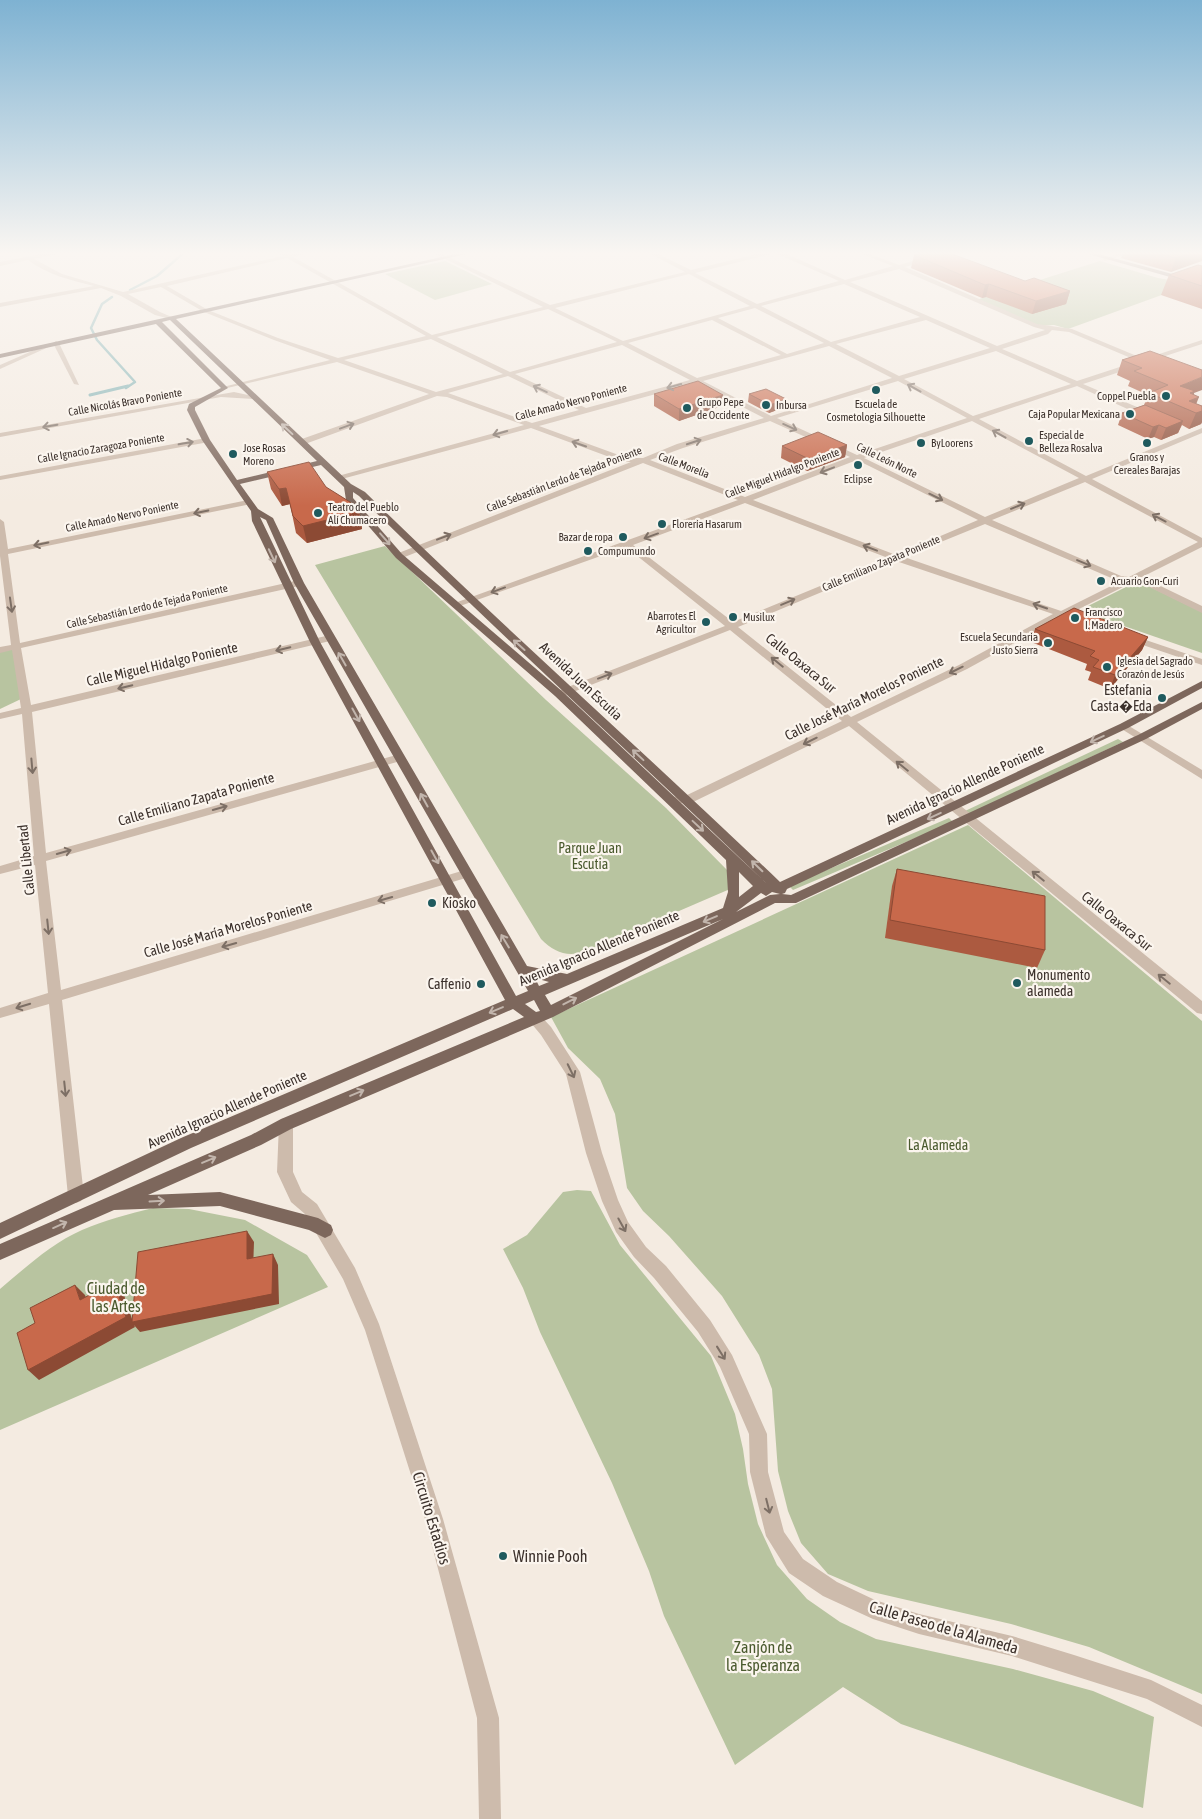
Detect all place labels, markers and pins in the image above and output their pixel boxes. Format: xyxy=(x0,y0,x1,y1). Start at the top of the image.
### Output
marker: Escuela de Cosmetologia Silhouette xyxy=(870,384,882,396)
place label: Coppel Puebla xyxy=(1097,390,1156,402)
marker: Coppel Puebla xyxy=(1160,390,1172,402)
place label: Grupo Pepe de Occidente xyxy=(697,396,749,421)
place label: Escuela de Cosmetologia Silhouette xyxy=(826,398,926,423)
marker: Inbursa xyxy=(760,399,772,411)
place label: Inbursa xyxy=(776,399,807,411)
marker: Grupo Pepe de Occidente xyxy=(681,402,693,414)
place label: Caja Popular Mexicana xyxy=(1028,408,1120,420)
marker: Caja Popular Mexicana xyxy=(1124,408,1136,420)
place label: Especial de Belleza Rosalva xyxy=(1039,429,1103,454)
marker: Especial de Belleza Rosalva xyxy=(1023,435,1035,447)
marker: ByLoorens xyxy=(915,437,927,449)
place label: ByLoorens xyxy=(931,437,973,449)
marker: Granos y Cereales Barajas xyxy=(1141,437,1153,449)
place label: Jose Rosas Moreno xyxy=(243,442,286,467)
marker: Jose Rosas Moreno xyxy=(227,448,239,460)
place label: Granos y Cereales Barajas xyxy=(1114,451,1180,476)
marker: Eclipse xyxy=(852,459,864,471)
place label: Eclipse xyxy=(844,473,872,485)
place label: Teatro del Pueblo Alí Chumacero xyxy=(328,501,399,526)
marker: Teatro del Pueblo Alí Chumacero xyxy=(312,507,324,519)
marker: Florería Hasarum xyxy=(656,518,668,530)
place label: Florería Hasarum xyxy=(672,518,742,530)
place label: Bazar de ropa xyxy=(558,531,613,543)
marker: Bazar de ropa xyxy=(617,531,629,543)
marker: Compumundo xyxy=(582,545,594,557)
place label: Compumundo xyxy=(598,545,656,557)
marker: Acuario Gon-Curi xyxy=(1095,575,1107,587)
place label: Acuario Gon-Curi xyxy=(1111,575,1178,587)
place label: Francisco I. Madero xyxy=(1085,606,1122,631)
place label: Abarrotes El Agricultor xyxy=(648,610,697,635)
marker: Musilux xyxy=(727,611,739,623)
place label: Musilux xyxy=(743,611,775,623)
marker: Francisco I. Madero xyxy=(1069,612,1081,624)
marker: Abarrotes El Agricultor xyxy=(700,616,712,628)
place label: Escuela Secundaria Justo Sierra xyxy=(960,631,1038,656)
marker: Escuela Secundaria Justo Sierra xyxy=(1042,637,1054,649)
place label: Iglesia del Sagrado Corazón de Jesús xyxy=(1117,655,1193,680)
marker: Iglesia del Sagrado Corazón de Jesús xyxy=(1101,661,1113,673)
place label: Estefania Casta�Eda xyxy=(1091,682,1152,714)
marker: Estefania Casta�Eda xyxy=(1156,692,1168,704)
place label: Kiosko xyxy=(442,895,476,911)
marker: Kiosko xyxy=(426,897,438,909)
place label: Monumento alameda xyxy=(1027,967,1090,999)
place label: Caffenio xyxy=(428,976,471,992)
marker: Monumento alameda xyxy=(1011,977,1023,989)
marker: Caffenio xyxy=(475,978,487,990)
place label: Winnie Pooh xyxy=(513,1547,587,1565)
marker: Winnie Pooh xyxy=(497,1550,509,1562)

